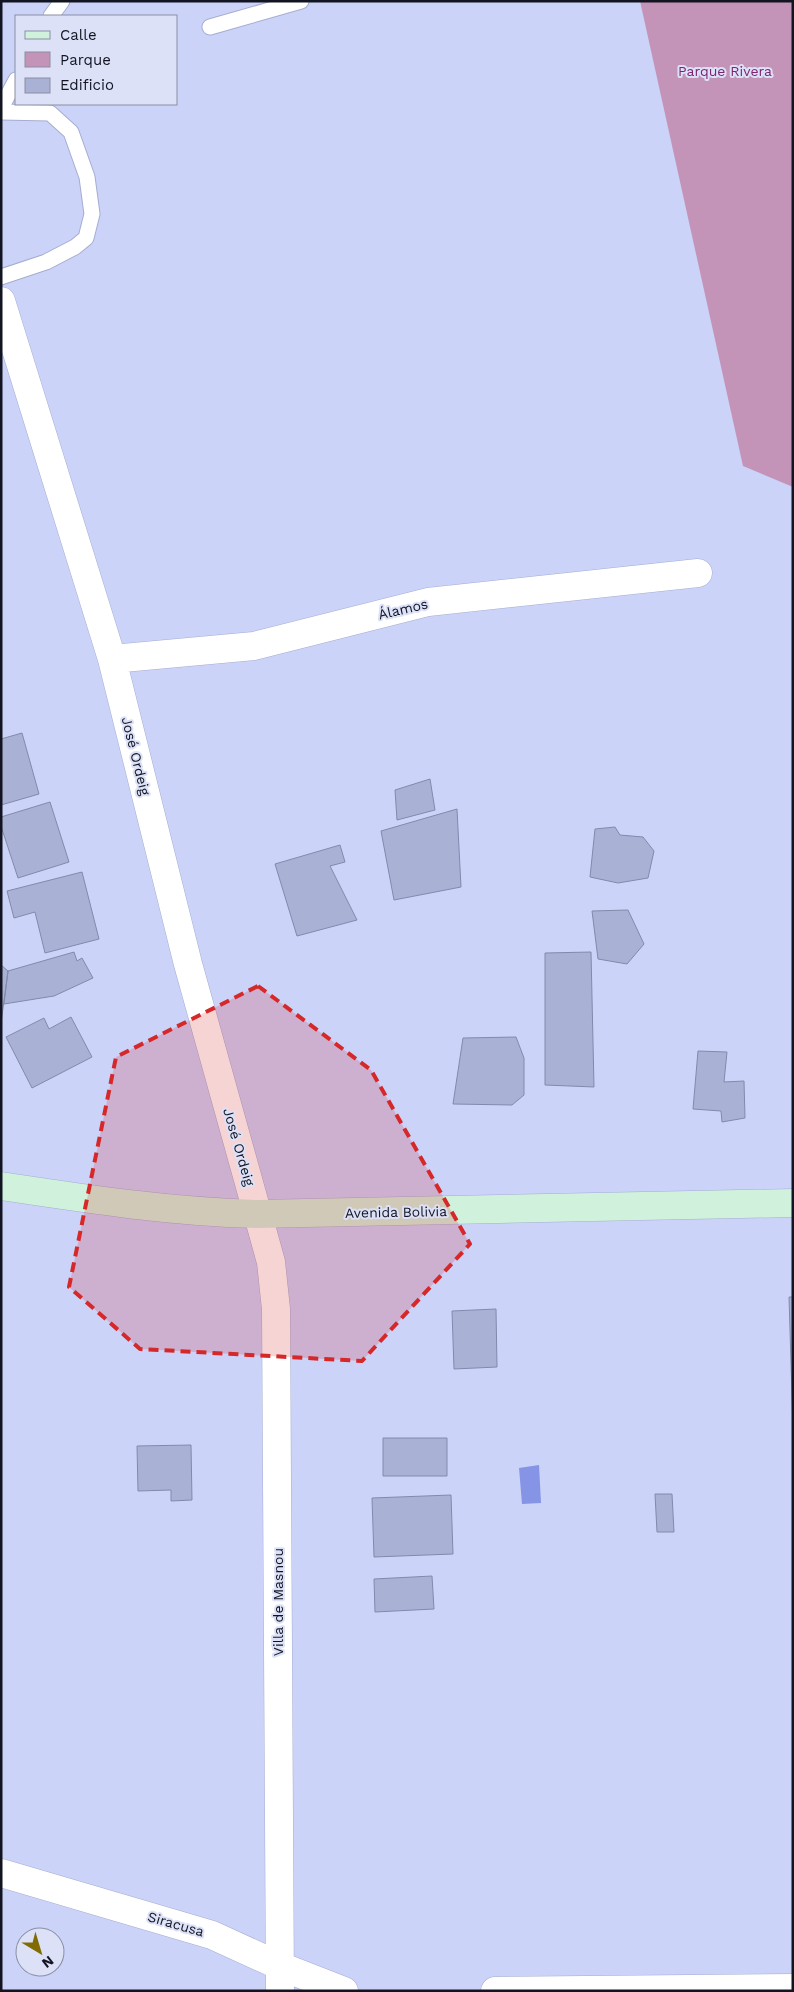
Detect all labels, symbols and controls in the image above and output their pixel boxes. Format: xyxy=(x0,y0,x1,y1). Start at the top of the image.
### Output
legend xyxy=(15,15,178,105)
text: Calle xyxy=(60,26,97,44)
text: Parque xyxy=(60,51,111,69)
park label: Parque Rivera xyxy=(678,63,772,79)
text: Edificio xyxy=(60,76,114,94)
street label: Álamos xyxy=(377,596,429,622)
street label: José Ordeig xyxy=(119,715,154,797)
street label: José Ordeig xyxy=(220,1106,258,1188)
street label: Avenida Bolivia xyxy=(345,1203,447,1221)
street label: Villa de Masnou xyxy=(270,1548,286,1656)
street label: Siracusa xyxy=(146,1908,206,1940)
north arrow xyxy=(15,1927,65,1977)
text: N xyxy=(39,1953,57,1972)

